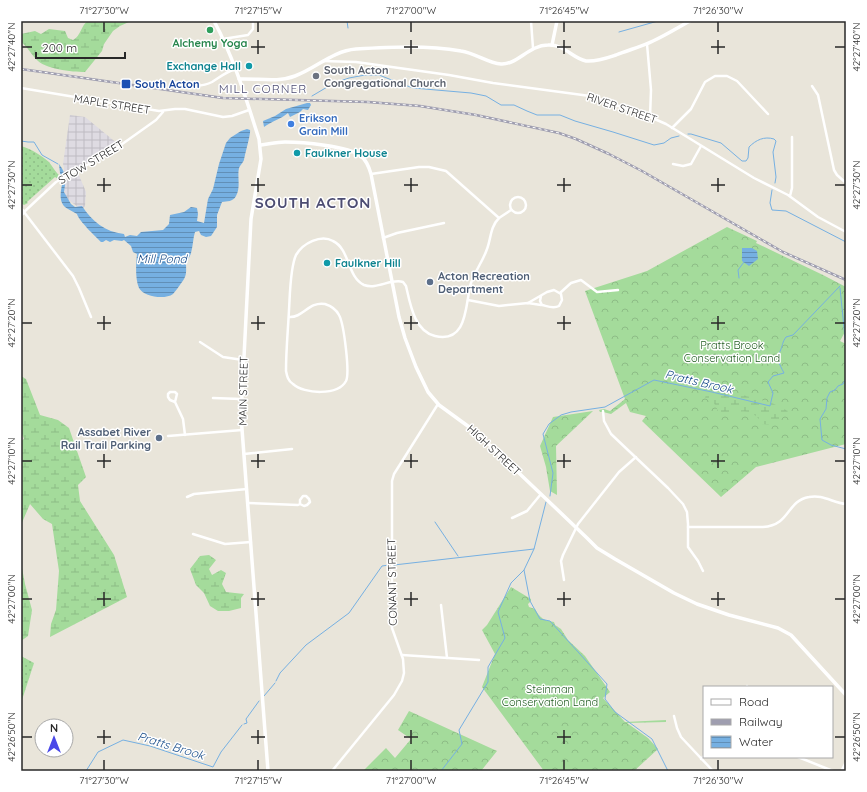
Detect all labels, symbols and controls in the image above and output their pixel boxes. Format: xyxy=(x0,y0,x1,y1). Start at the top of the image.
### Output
text: 71°27'30"W xyxy=(79,4,129,17)
text: 71°27'15"W xyxy=(234,4,282,17)
text: 71°27'00"W xyxy=(386,4,437,17)
text: 71°26'45"W xyxy=(539,4,589,17)
text: 71°26'30"W xyxy=(693,4,743,17)
text: 42°27'40"N xyxy=(5,23,18,71)
text: 42°27'40"N xyxy=(850,23,863,71)
marker: Alchemy Yoga xyxy=(205,25,215,35)
scale bar xyxy=(36,34,125,60)
place label: Alchemy Yoga xyxy=(172,36,248,50)
text: 200 m xyxy=(42,40,77,55)
place label: Exchange Hall xyxy=(167,59,241,73)
marker: Exchange Hall xyxy=(244,61,254,71)
place label: South Acton Congregational Church xyxy=(324,63,446,90)
marker: South Acton Congregational Church xyxy=(311,71,321,81)
place label: South Acton xyxy=(135,77,200,91)
marker: South Acton xyxy=(120,78,132,90)
district label: MILL CORNER xyxy=(219,81,307,96)
street label: RIVER STREET xyxy=(585,89,659,127)
street label: MAPLE STREET xyxy=(73,91,152,117)
place label: Erikson Grain Mill xyxy=(299,111,348,138)
marker: Erikson Grain Mill xyxy=(286,119,296,129)
street label: STOW STREET xyxy=(56,137,127,187)
place label: Faulkner House xyxy=(305,146,388,160)
marker: Faulkner House xyxy=(292,148,302,158)
text: 42°27'30"N xyxy=(5,161,18,209)
text: 42°27'30"N xyxy=(850,161,863,209)
district label: SOUTH ACTON xyxy=(255,193,371,212)
water label: Mill Pond xyxy=(137,251,189,266)
place label: Faulkner Hill xyxy=(335,256,401,270)
marker: Faulkner Hill xyxy=(322,258,332,268)
place label: Acton Recreation Department xyxy=(438,269,530,296)
marker: Acton Recreation Department xyxy=(425,277,435,287)
text: 42°27'20"N xyxy=(5,298,18,348)
text: 42°27'20"N xyxy=(850,298,863,348)
park label: Pratts Brook Conservation Land xyxy=(684,338,780,365)
street label: MAIN STREET xyxy=(235,356,251,426)
water label: Pratts Brook xyxy=(664,366,736,397)
street label: HIGH STREET xyxy=(464,421,524,479)
place label: Assabet River Rail Trail Parking xyxy=(61,425,151,452)
marker: Assabet River Rail Trail Parking xyxy=(154,433,164,443)
text: 42°27'10"N xyxy=(5,437,18,485)
text: 42°27'10"N xyxy=(850,437,863,485)
street label: CONANT STREET xyxy=(384,538,400,626)
text: 42°27'00"N xyxy=(5,574,18,624)
text: 42°27'00"N xyxy=(850,574,863,624)
park label: Steinman Conservation Land xyxy=(502,682,598,709)
legend xyxy=(703,686,833,758)
text: Road xyxy=(739,694,769,709)
text: 42°26'50"N xyxy=(5,712,18,762)
text: 42°26'50"N xyxy=(850,712,863,762)
text: Railway xyxy=(739,714,783,729)
north arrow xyxy=(34,718,74,758)
text: N xyxy=(50,721,58,735)
water label: Pratts Brook xyxy=(136,728,208,763)
text: Water xyxy=(739,734,774,749)
text: 71°27'30"W xyxy=(79,774,129,787)
text: 71°27'15"W xyxy=(234,774,282,787)
text: 71°27'00"W xyxy=(386,774,437,787)
text: 71°26'45"W xyxy=(539,774,589,787)
text: 71°26'30"W xyxy=(693,774,743,787)

